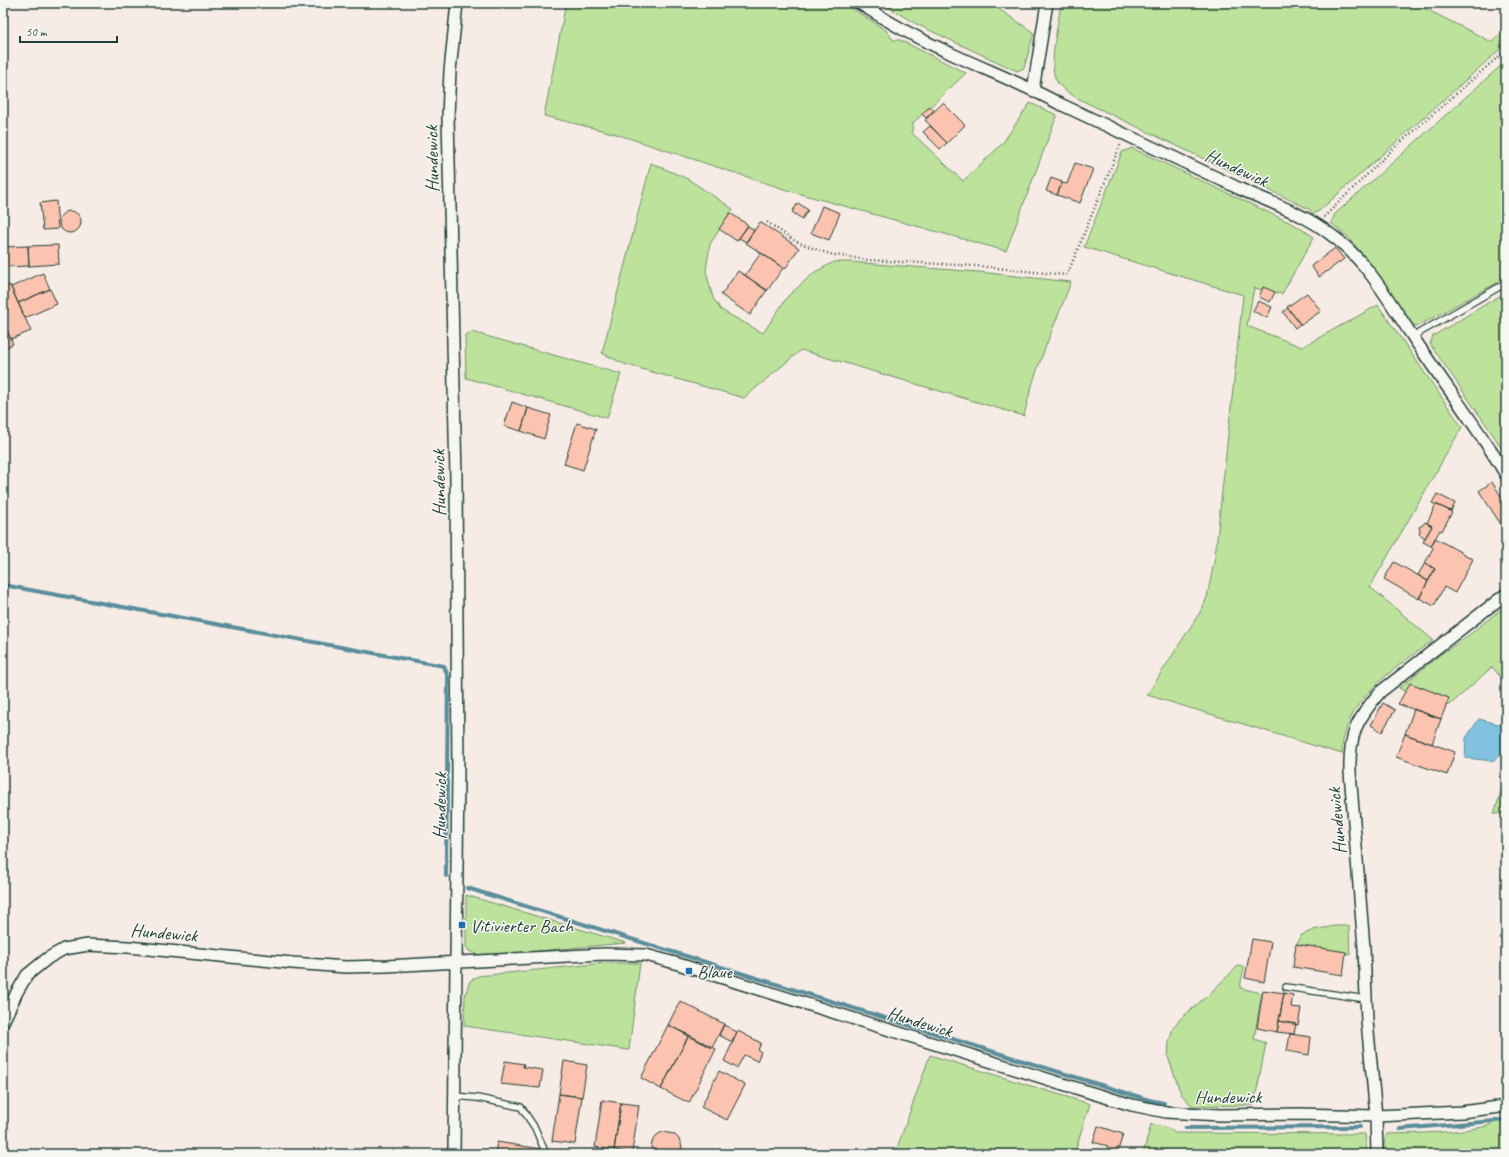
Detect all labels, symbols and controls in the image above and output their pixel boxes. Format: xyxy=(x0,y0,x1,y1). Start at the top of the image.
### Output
scale bar xyxy=(20,18,117,44)
text: 50 m xyxy=(26,24,48,40)
street label: Hundewick xyxy=(419,124,445,193)
street label: Hundewick xyxy=(1201,143,1273,193)
street label: Hundewick xyxy=(426,448,452,517)
street label: Hundewick xyxy=(427,771,453,840)
street label: Hundewick xyxy=(1322,785,1352,855)
place label: Vitivierter Bach xyxy=(470,914,574,938)
street label: Hundewick xyxy=(130,918,199,948)
marker: Vitivierter Bach xyxy=(457,920,467,930)
place label: Blaue xyxy=(697,960,734,984)
marker: Blaue xyxy=(684,966,694,976)
street label: Hundewick xyxy=(884,1001,956,1044)
street label: Hundewick xyxy=(1195,1085,1263,1109)

